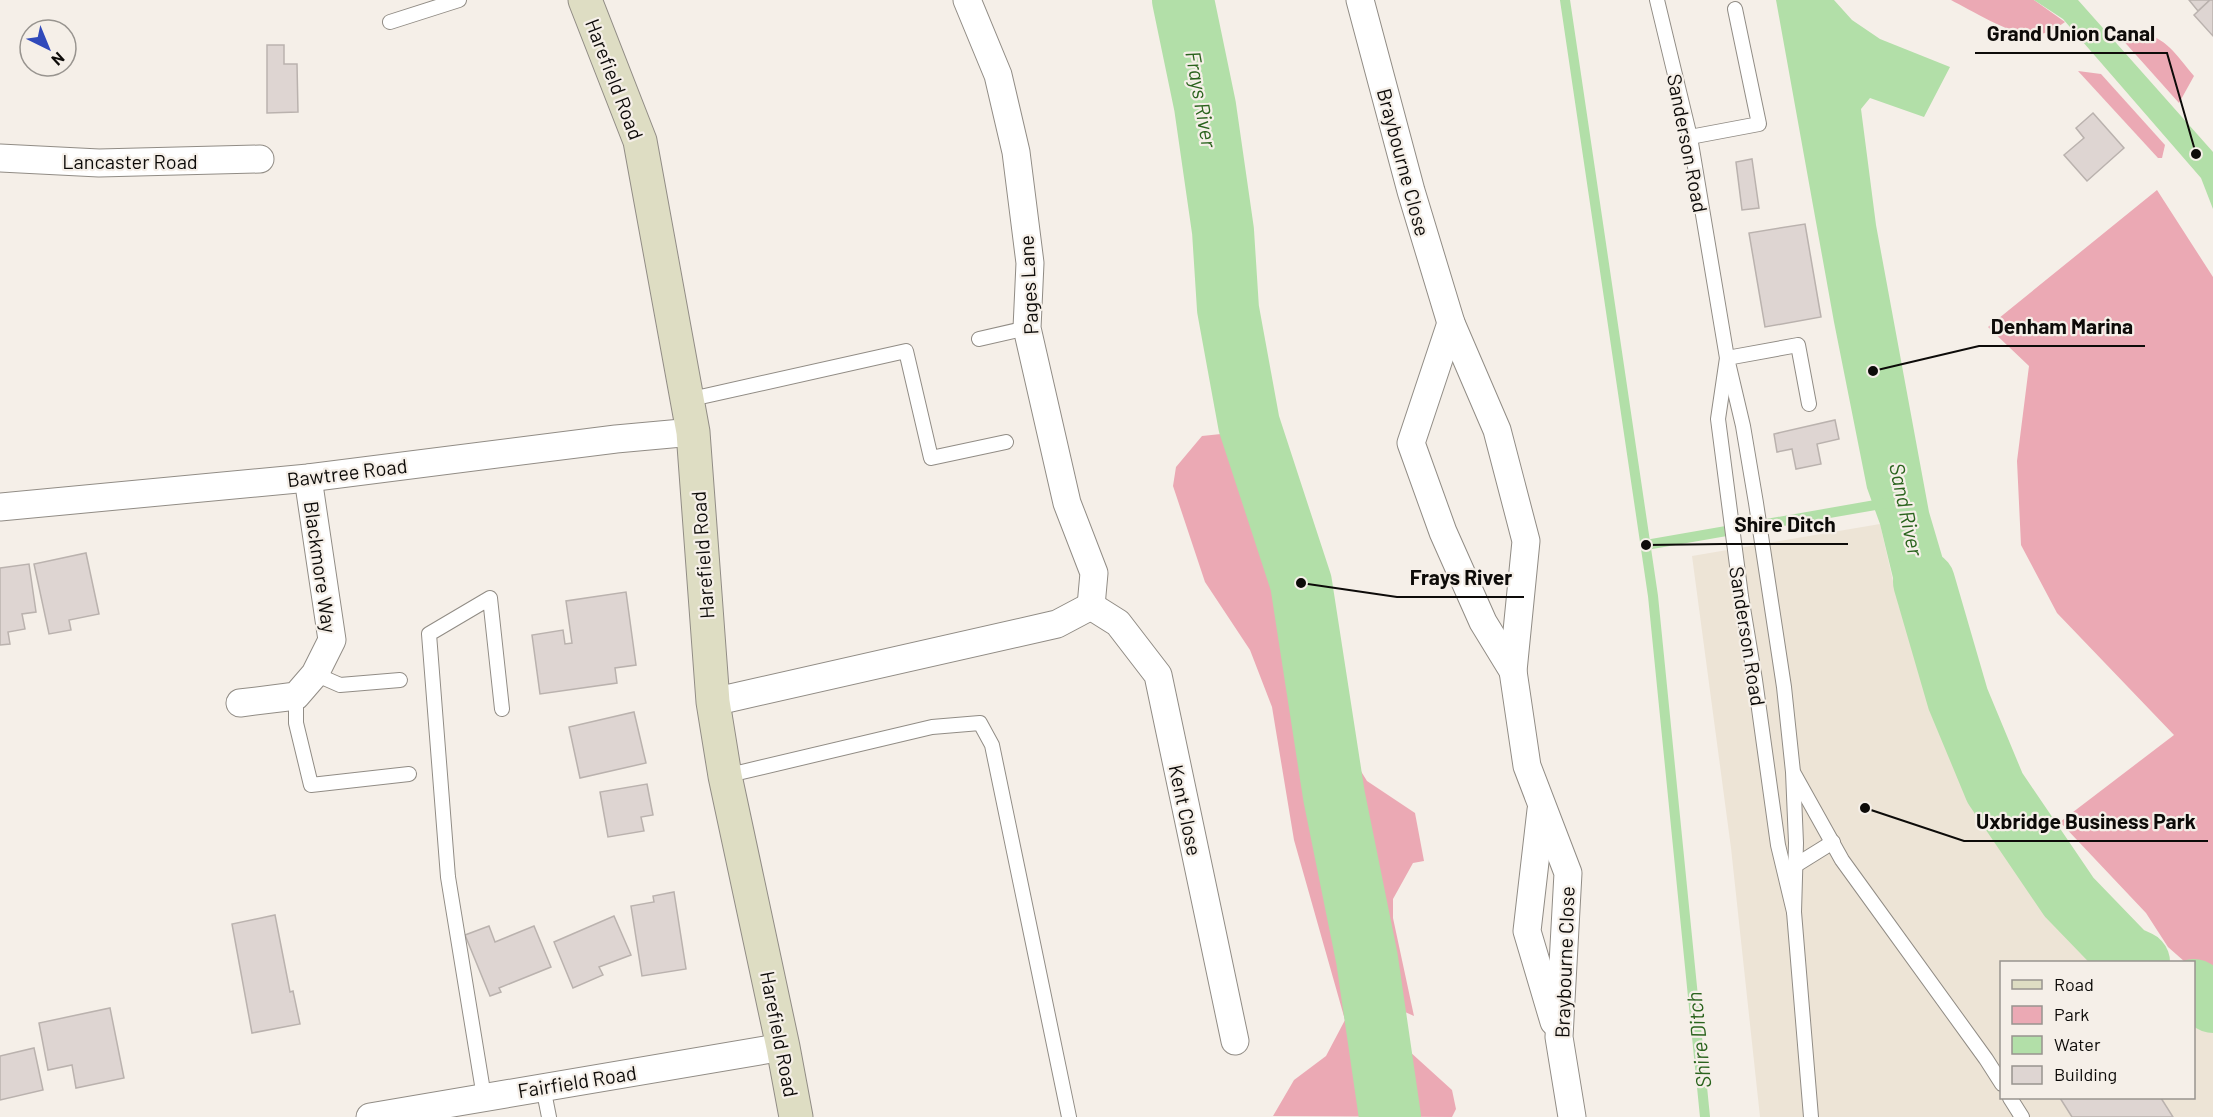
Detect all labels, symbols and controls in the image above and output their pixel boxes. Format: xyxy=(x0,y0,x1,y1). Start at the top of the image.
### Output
callout: Grand Union Canal xyxy=(1975,14,2167,53)
street label: Harefield Road xyxy=(581,15,649,143)
north arrow xyxy=(18,18,78,78)
text: Grand Union Canal xyxy=(1987,20,2155,45)
text: N xyxy=(48,49,69,70)
water label: Frays River xyxy=(1181,49,1223,150)
street label: Sanderson Road xyxy=(1663,72,1713,214)
street label: Braybourne Close xyxy=(1373,85,1435,239)
street label: Lancaster Road xyxy=(62,149,198,173)
street label: Pages Lane xyxy=(1013,235,1043,335)
callout: Denham Marina xyxy=(1979,307,2145,346)
text: Denham Marina xyxy=(1991,313,2133,338)
street label: Bawtree Road xyxy=(286,453,408,491)
water label: Sand River xyxy=(1885,460,1929,558)
street label: Harefield Road xyxy=(686,490,718,620)
street label: Blackmore Way xyxy=(300,500,342,634)
callout: Shire Ditch xyxy=(1722,505,1848,544)
text: Shire Ditch xyxy=(1734,511,1836,536)
callout: Frays River xyxy=(1397,558,1524,597)
text: Frays River xyxy=(1410,564,1512,589)
street label: Sanderson Road xyxy=(1725,565,1771,707)
street label: Kent Close xyxy=(1165,762,1207,858)
callout: Uxbridge Business Park xyxy=(1964,802,2208,841)
text: Uxbridge Business Park xyxy=(1976,808,2196,833)
street label: Braybourne Close xyxy=(1549,886,1579,1038)
legend xyxy=(2000,961,2195,1099)
street label: Harefield Road xyxy=(756,969,804,1099)
text: Road xyxy=(2054,973,2094,995)
water label: Shire Ditch xyxy=(1681,991,1715,1089)
text: Park xyxy=(2054,1003,2089,1025)
text: Water xyxy=(2054,1033,2101,1055)
street label: Fairfield Road xyxy=(516,1060,638,1102)
text: Building xyxy=(2054,1063,2117,1085)

